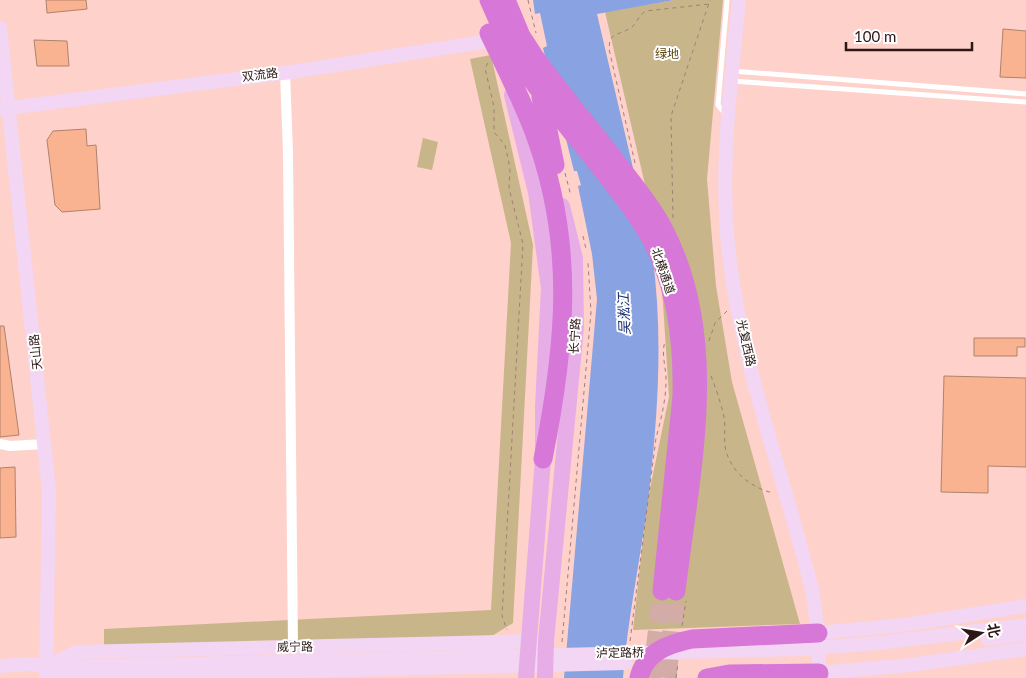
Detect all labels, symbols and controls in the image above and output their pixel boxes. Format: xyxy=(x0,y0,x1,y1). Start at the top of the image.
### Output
scale bar xyxy=(846,20,972,52)
text: 100 m xyxy=(854,27,896,45)
park label: 绿地 xyxy=(655,46,679,61)
street label: 双流路 xyxy=(241,65,279,84)
street label: 北横通道 xyxy=(649,246,678,296)
water label: 吴淞江 xyxy=(614,291,633,335)
street label: 长宁路 xyxy=(566,318,583,354)
street label: 光复西路 xyxy=(734,318,759,368)
street label: 天山路 xyxy=(26,333,45,371)
north arrow xyxy=(956,608,1006,658)
text: 北 xyxy=(984,622,1004,639)
street label: 威宁路 xyxy=(277,639,313,654)
street label: 泸定路桥 xyxy=(596,645,644,660)

